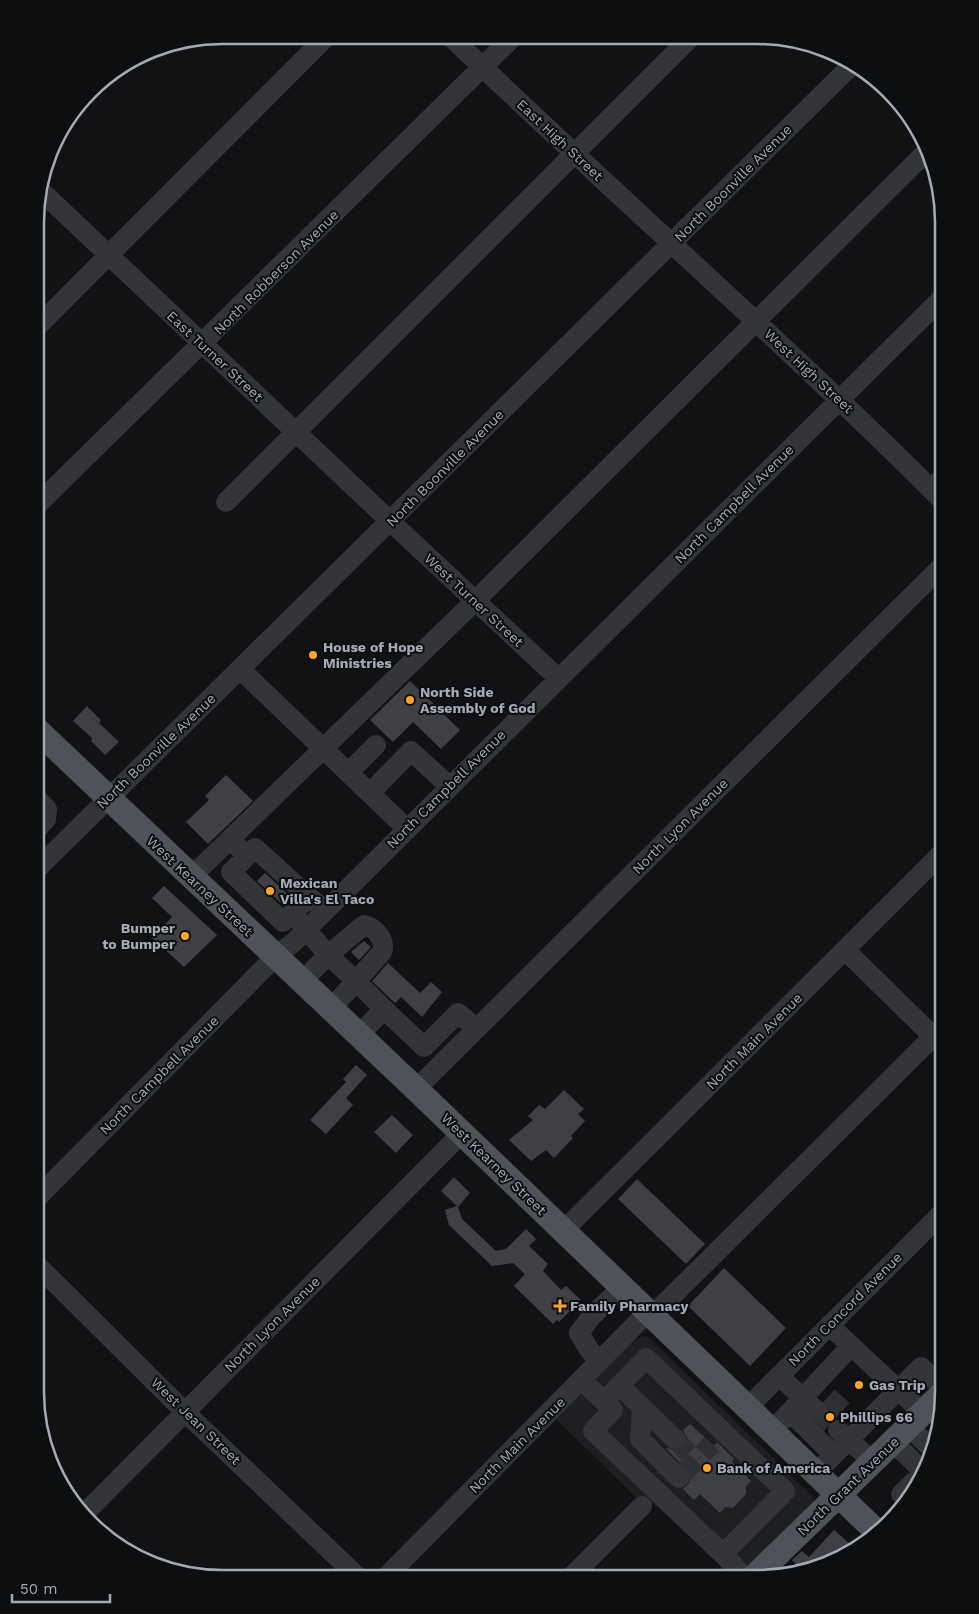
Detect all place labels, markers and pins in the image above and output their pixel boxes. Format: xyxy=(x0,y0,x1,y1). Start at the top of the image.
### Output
place label: House of Hope Ministries xyxy=(323,639,423,671)
marker: House of Hope Ministries xyxy=(307,649,319,661)
place label: North Side Assembly of God xyxy=(420,684,536,716)
marker: North Side Assembly of God xyxy=(404,694,416,706)
place label: Mexican Villa's El Taco xyxy=(280,875,374,907)
marker: Mexican Villa's El Taco xyxy=(264,885,276,897)
place label: Bumper to Bumper xyxy=(102,920,175,952)
marker: Bumper to Bumper xyxy=(179,930,191,942)
place label: Family Pharmacy xyxy=(570,1298,688,1314)
marker: Family Pharmacy xyxy=(554,1300,566,1312)
place label: Gas Trip xyxy=(869,1377,926,1393)
marker: Gas Trip xyxy=(853,1379,865,1391)
place label: Phillips 66 xyxy=(840,1409,913,1425)
marker: Phillips 66 xyxy=(824,1411,836,1423)
place label: Bank of America xyxy=(717,1460,831,1476)
marker: Bank of America xyxy=(701,1462,713,1474)

